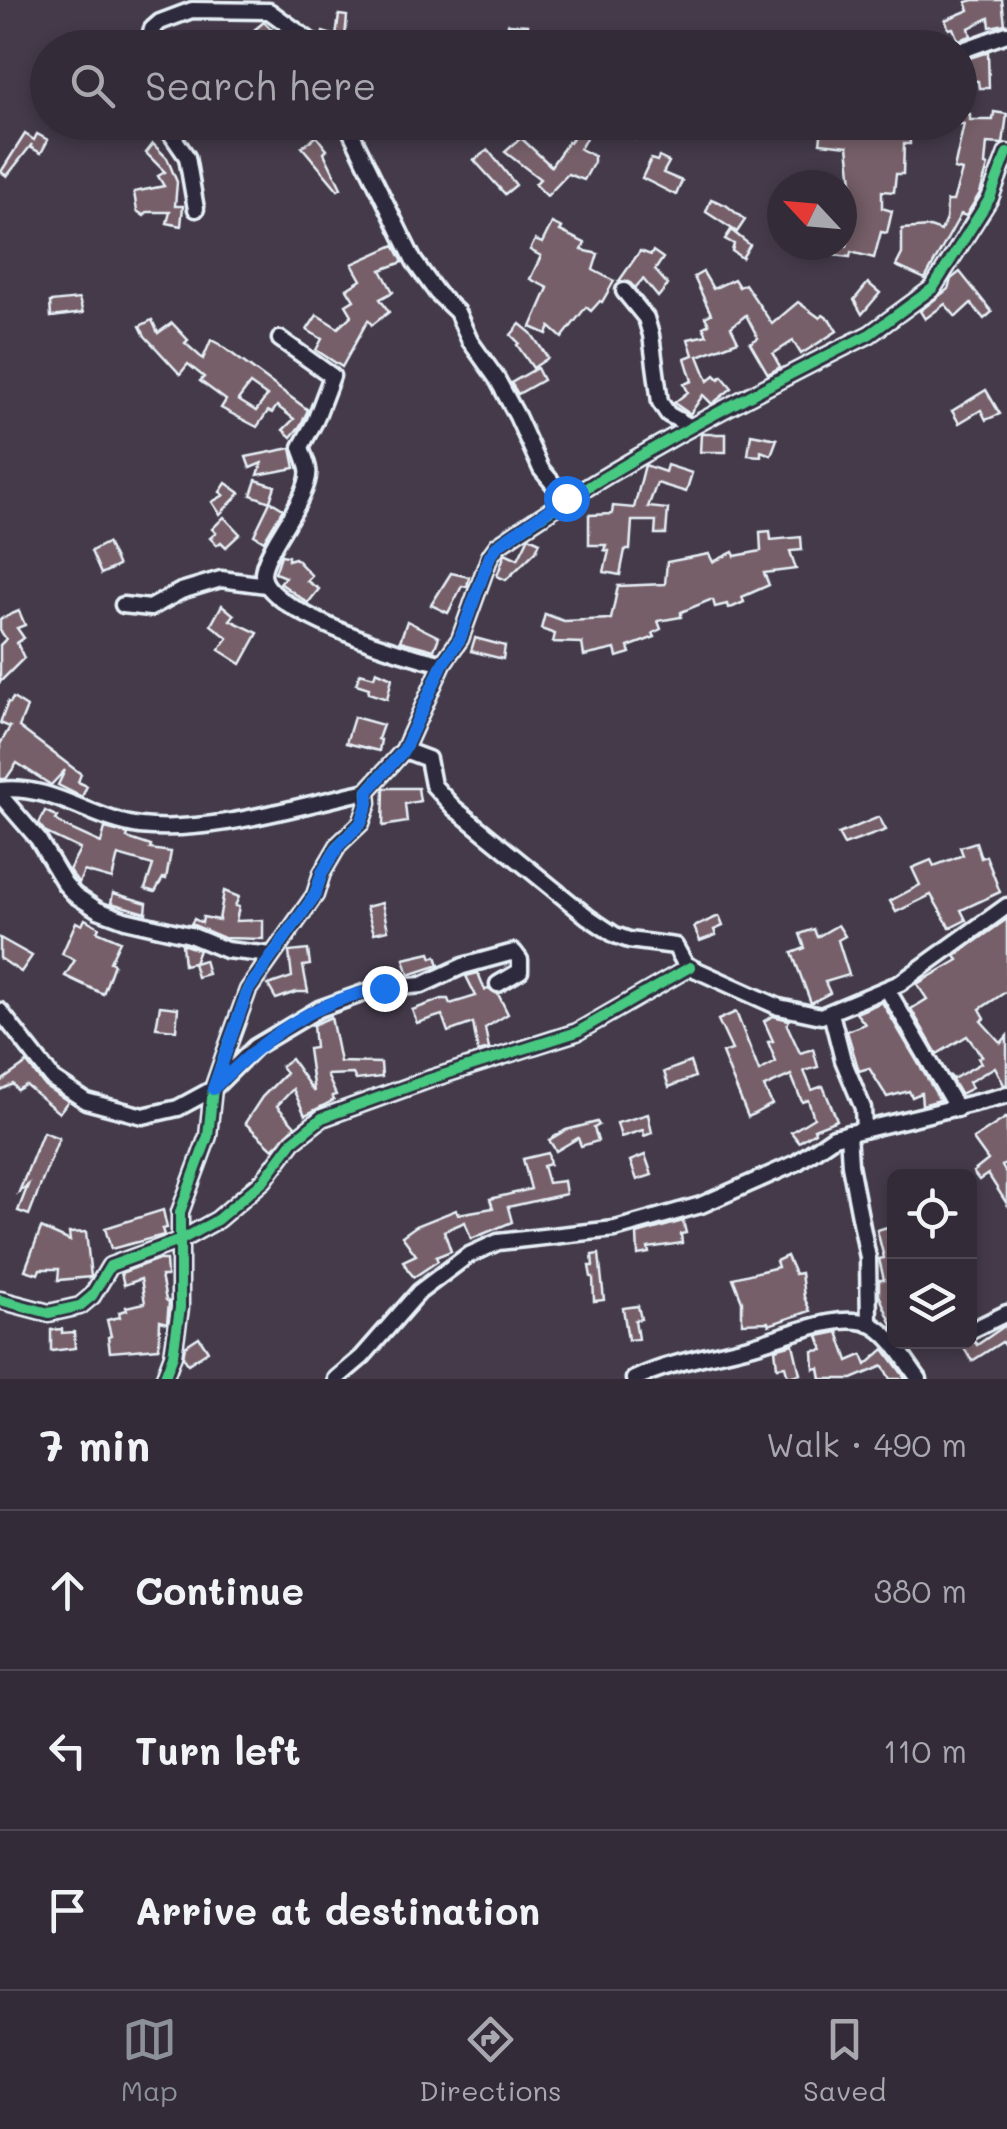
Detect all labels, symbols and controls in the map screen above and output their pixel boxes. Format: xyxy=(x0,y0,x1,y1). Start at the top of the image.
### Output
search box xyxy=(30,30,977,140)
icon: search xyxy=(65,58,120,113)
text: Search here xyxy=(145,60,376,110)
north arrow xyxy=(767,170,857,260)
route start xyxy=(544,476,590,522)
route end xyxy=(362,966,408,1012)
map controls xyxy=(887,1169,977,1349)
button: locate xyxy=(887,1169,977,1259)
button: layers xyxy=(887,1259,977,1349)
text: 7 min xyxy=(40,1417,150,1472)
text: Walk · 490 m xyxy=(766,1423,967,1465)
icon: ahead xyxy=(40,1563,95,1618)
text: Continue xyxy=(135,1565,304,1615)
text: 380 m xyxy=(873,1569,967,1611)
icon: left xyxy=(40,1723,95,1778)
text: Turn left xyxy=(135,1725,301,1775)
text: 110 m xyxy=(883,1729,967,1771)
icon: arrive xyxy=(40,1883,95,1938)
text: Arrive at destination xyxy=(135,1885,540,1935)
tab: Map xyxy=(121,2012,178,2108)
tab: Directions xyxy=(419,2012,562,2108)
tab: Saved xyxy=(803,2012,886,2108)

